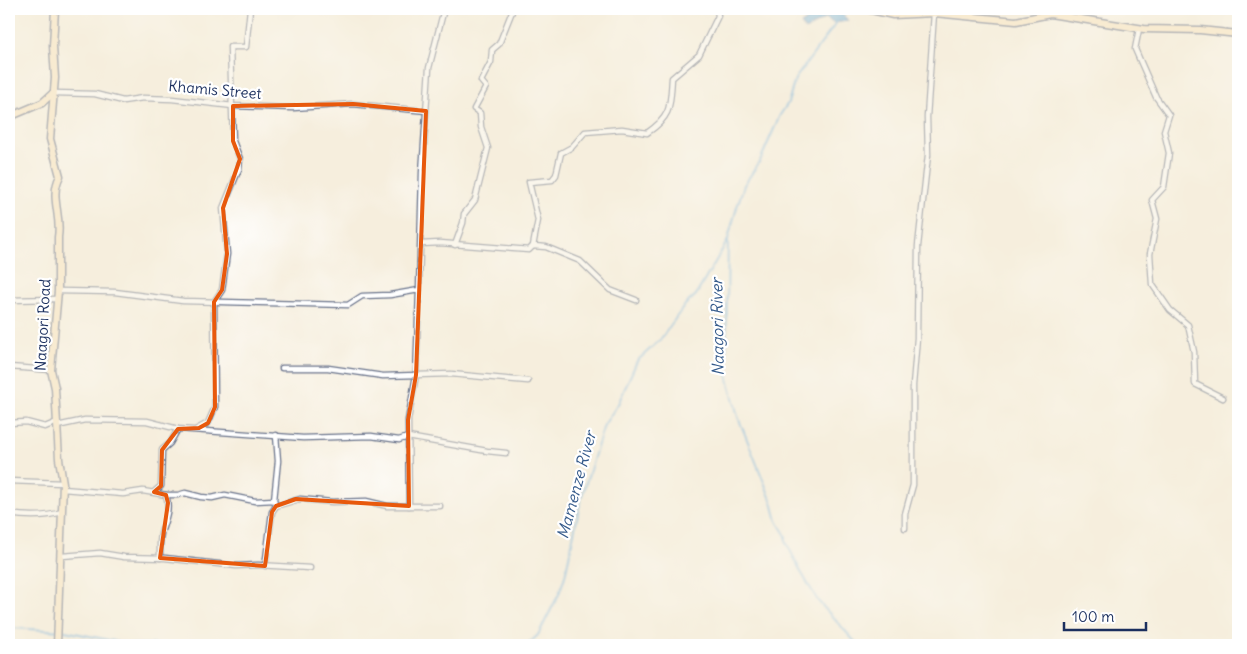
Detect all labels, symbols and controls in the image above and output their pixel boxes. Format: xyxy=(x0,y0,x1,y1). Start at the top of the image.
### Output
street label: Khamis Street xyxy=(168,76,262,103)
water label: Naagori River xyxy=(706,276,728,376)
street label: Naagori Road xyxy=(31,278,54,372)
water label: Mamenze River xyxy=(552,427,601,541)
scale bar xyxy=(1064,599,1147,631)
text: 100 m xyxy=(1072,607,1114,626)

